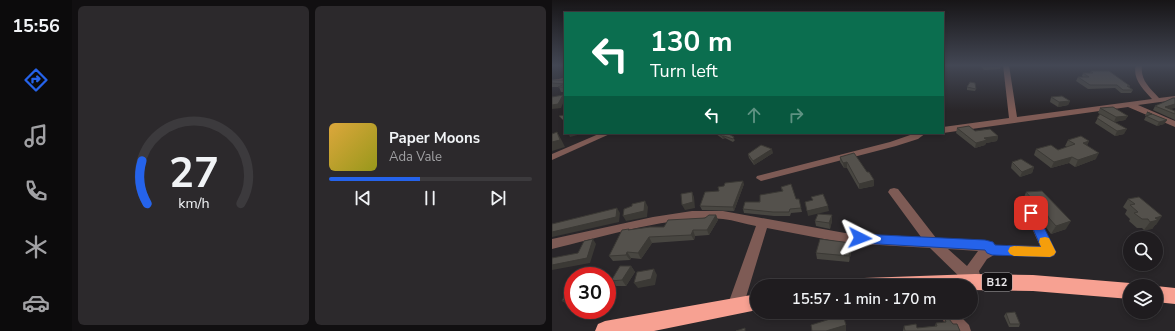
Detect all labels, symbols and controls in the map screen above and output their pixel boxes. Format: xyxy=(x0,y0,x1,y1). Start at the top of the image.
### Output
text: 15:56 xyxy=(12,14,60,38)
text: 130 m xyxy=(650,23,733,61)
icon: left xyxy=(584,28,636,80)
text: Turn left xyxy=(650,59,718,83)
icon: directions xyxy=(22,66,50,94)
icon: left xyxy=(701,104,723,126)
icon: ahead xyxy=(743,104,765,126)
icon: right xyxy=(785,104,807,126)
icon: music xyxy=(22,122,50,150)
text: Paper Moons xyxy=(389,128,480,148)
text: 27 xyxy=(169,144,218,201)
text: Ada Vale xyxy=(389,148,442,166)
icon: phone xyxy=(22,177,50,205)
icon: previous xyxy=(352,187,374,209)
icon: pause xyxy=(419,187,441,209)
icon: next xyxy=(487,187,509,209)
text: km/h xyxy=(178,193,209,212)
pin xyxy=(1014,196,1048,230)
icon: arrive xyxy=(1020,202,1042,224)
position arrow xyxy=(839,217,881,259)
map controls xyxy=(1123,231,1163,319)
button: search xyxy=(1123,231,1163,271)
icon: climate xyxy=(22,233,50,261)
speed limit sign: 30 xyxy=(564,267,616,319)
road number: B12 xyxy=(982,273,1012,291)
button: layers xyxy=(1123,279,1163,319)
icon: car xyxy=(22,289,50,317)
text: 15:57 · 1 min · 170 m xyxy=(792,289,936,309)

